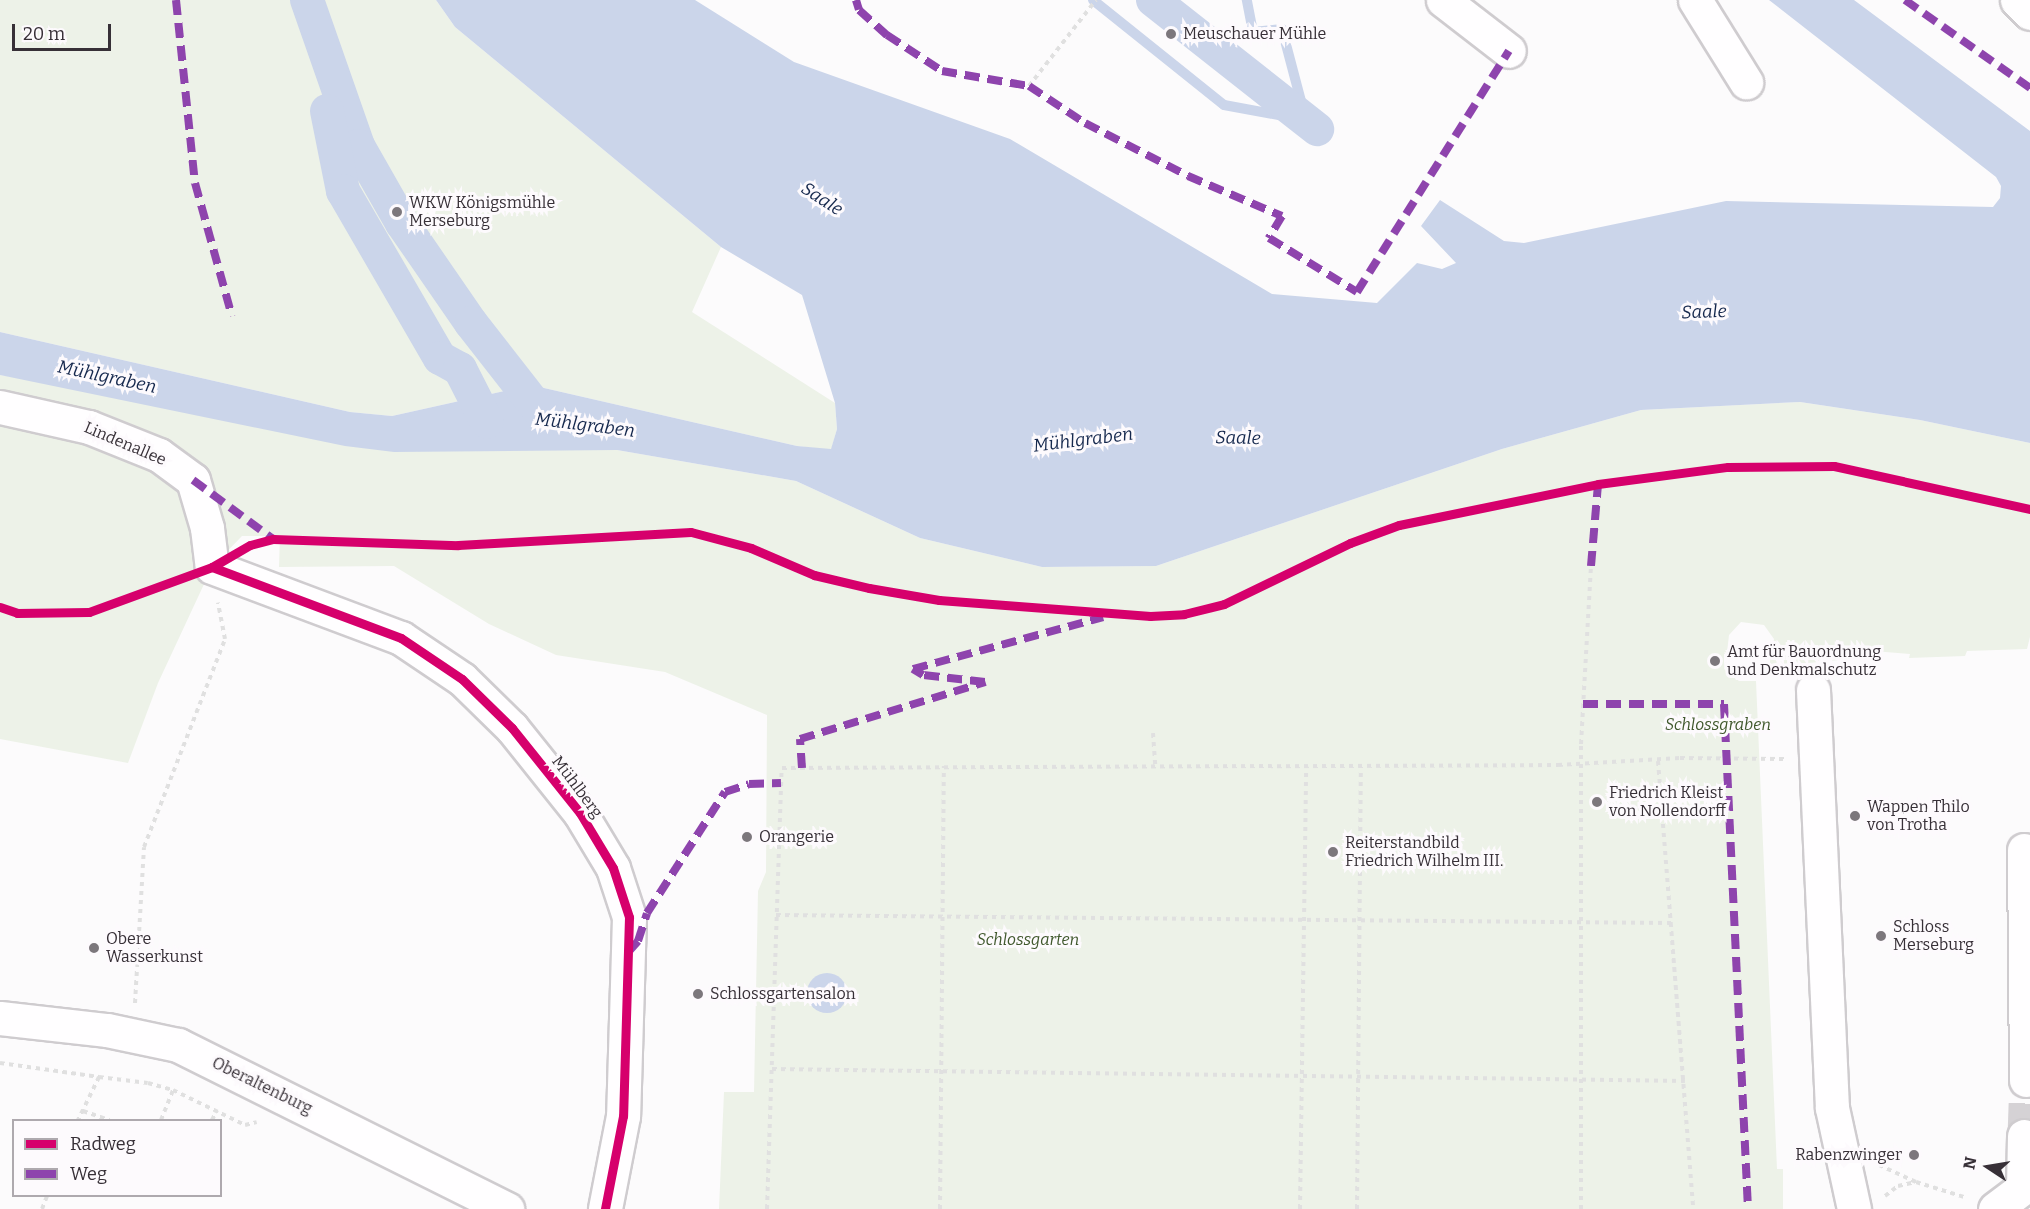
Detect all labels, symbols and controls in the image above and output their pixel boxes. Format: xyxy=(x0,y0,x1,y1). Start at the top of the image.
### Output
scale bar xyxy=(15,12,114,50)
text: 20 m xyxy=(23,23,65,45)
place label: Meuschauer Mühle xyxy=(1183,24,1326,44)
marker: Meuschauer Mühle xyxy=(1164,27,1178,41)
water label: Saale xyxy=(797,178,847,220)
place label: WKW Königsmühle Merseburg xyxy=(409,193,555,231)
marker: WKW Königsmühle Merseburg xyxy=(390,205,404,219)
water label: Saale xyxy=(1681,300,1727,324)
water label: Mühlgraben xyxy=(56,356,158,398)
water label: Mühlgraben xyxy=(534,408,636,442)
street label: Lindenallee xyxy=(81,418,169,470)
water label: Mühlgraben xyxy=(1032,423,1134,457)
water label: Saale xyxy=(1215,427,1261,449)
place label: Amt für Bauordnung und Denkmalschutz xyxy=(1727,642,1881,680)
marker: Amt für Bauordnung und Denkmalschutz xyxy=(1708,654,1722,668)
park label: Schlossgraben xyxy=(1665,715,1771,735)
street label: Mühlberg xyxy=(548,752,606,822)
place label: Friedrich Kleist von Nollendorff xyxy=(1609,783,1726,821)
marker: Friedrich Kleist von Nollendorff xyxy=(1590,795,1604,809)
place label: Wappen Thilo von Trotha xyxy=(1867,797,1970,835)
marker: Wappen Thilo von Trotha xyxy=(1848,809,1862,823)
place label: Orangerie xyxy=(759,827,834,847)
marker: Orangerie xyxy=(740,830,754,844)
place label: Reiterstandbild Friedrich Wilhelm III. xyxy=(1345,833,1503,871)
marker: Reiterstandbild Friedrich Wilhelm III. xyxy=(1326,845,1340,859)
place label: Schloss Merseburg xyxy=(1893,917,1974,955)
place label: Obere Wasserkunst xyxy=(106,929,203,967)
marker: Schloss Merseburg xyxy=(1874,929,1888,943)
park label: Schlossgarten xyxy=(977,930,1079,950)
marker: Obere Wasserkunst xyxy=(87,941,101,955)
place label: Schlossgartensalon xyxy=(710,984,856,1004)
marker: Schlossgartensalon xyxy=(691,987,705,1001)
street label: Oberaltenburg xyxy=(209,1053,315,1119)
legend xyxy=(12,1119,222,1197)
text: Radweg xyxy=(70,1133,136,1155)
north arrow xyxy=(1958,1137,2018,1197)
place label: Rabenzwinger xyxy=(1795,1145,1902,1165)
marker: Rabenzwinger xyxy=(1907,1148,1921,1162)
text: N xyxy=(1959,1155,1980,1171)
text: Weg xyxy=(70,1163,107,1185)

